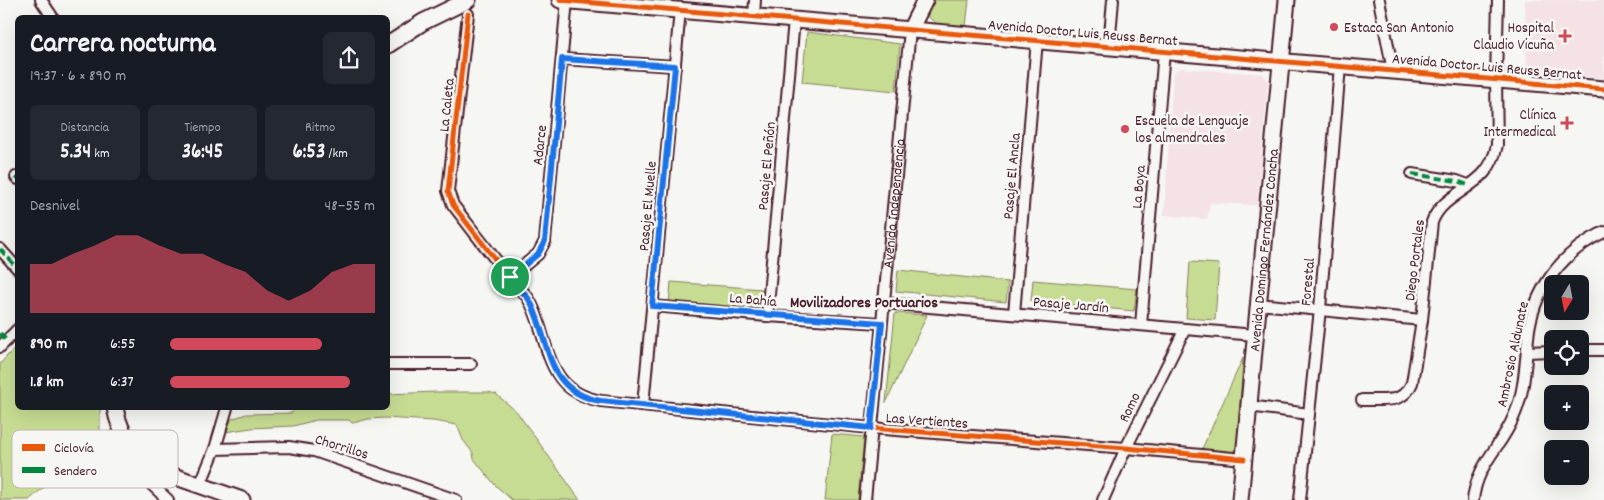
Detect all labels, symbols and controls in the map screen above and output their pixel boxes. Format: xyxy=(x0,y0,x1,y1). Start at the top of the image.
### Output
street label: Avenida Doctor Luis Reuss Bernat xyxy=(987,15,1179,53)
place label: Estaca San Antonio xyxy=(1344,18,1454,40)
place label: Hospital Claudio Vicuña xyxy=(1473,18,1555,57)
marker: Estaca San Antonio xyxy=(1328,21,1340,33)
text: Carrera nocturna xyxy=(30,26,216,66)
marker: Hospital Claudio Vicuña xyxy=(1558,29,1572,43)
button: share xyxy=(323,32,375,84)
street label: Avenida Doctor Luis Reuss Bernat xyxy=(1391,49,1583,87)
text: 19:37 · 6 × 890 m xyxy=(30,65,126,88)
street label: La Caleta xyxy=(434,76,462,133)
place label: Clínica Intermedical xyxy=(1483,105,1557,144)
place label: Escuela de Lenguaje los almendrales xyxy=(1135,111,1249,150)
marker: Clínica Intermedical xyxy=(1560,116,1574,130)
text: Distancia xyxy=(61,118,109,138)
text: Tiempo xyxy=(184,118,221,138)
text: Ritmo xyxy=(305,118,335,138)
street label: Pasaje El Peñón xyxy=(753,121,783,211)
marker: Escuela de Lenguaje los almendrales xyxy=(1119,123,1131,135)
street label: Adarce xyxy=(528,124,554,166)
street label: Pasaje El Ancla xyxy=(998,131,1028,220)
street label: Avenida Independencia xyxy=(878,137,913,270)
text: 5.34 xyxy=(60,138,91,168)
text: 36:45 xyxy=(182,138,223,168)
text: 6:53 xyxy=(292,138,325,168)
text: km xyxy=(91,144,110,164)
text: /km xyxy=(325,144,348,164)
street label: Avenida Domingo Fernández Concha xyxy=(1245,147,1286,353)
street label: Pasaje El Muelle xyxy=(634,160,664,252)
street label: La Boya xyxy=(1127,164,1153,210)
text: Desnivel xyxy=(30,195,80,218)
text: 48–55 m xyxy=(325,195,375,218)
street label: Diego Portales xyxy=(1400,218,1432,302)
pin xyxy=(489,256,531,298)
street label: Forestal xyxy=(1296,257,1322,307)
icon: arrive xyxy=(496,263,524,291)
north arrow xyxy=(1544,275,1589,320)
map controls xyxy=(1544,275,1589,485)
street label: La Bahía xyxy=(728,288,778,314)
district label: Movilizadores Portuarios xyxy=(790,292,938,315)
street label: Pasaje Jardín xyxy=(1032,292,1110,320)
street label: Ambrosio Aldunate xyxy=(1492,299,1536,409)
button: locate xyxy=(1544,330,1589,375)
text: 890 m xyxy=(30,333,67,356)
text: 6:55 xyxy=(110,333,135,356)
text: 1.8 km xyxy=(30,371,64,394)
text: 6:37 xyxy=(110,371,134,394)
button: + xyxy=(1544,385,1589,430)
street label: Romo xyxy=(1114,389,1148,427)
street label: Las Vertientes xyxy=(885,408,969,436)
street label: Chorrillos xyxy=(312,429,371,466)
legend xyxy=(12,430,178,488)
text: Ciclovía xyxy=(54,439,94,459)
button: − xyxy=(1544,440,1589,485)
text: Sendero xyxy=(54,462,97,482)

